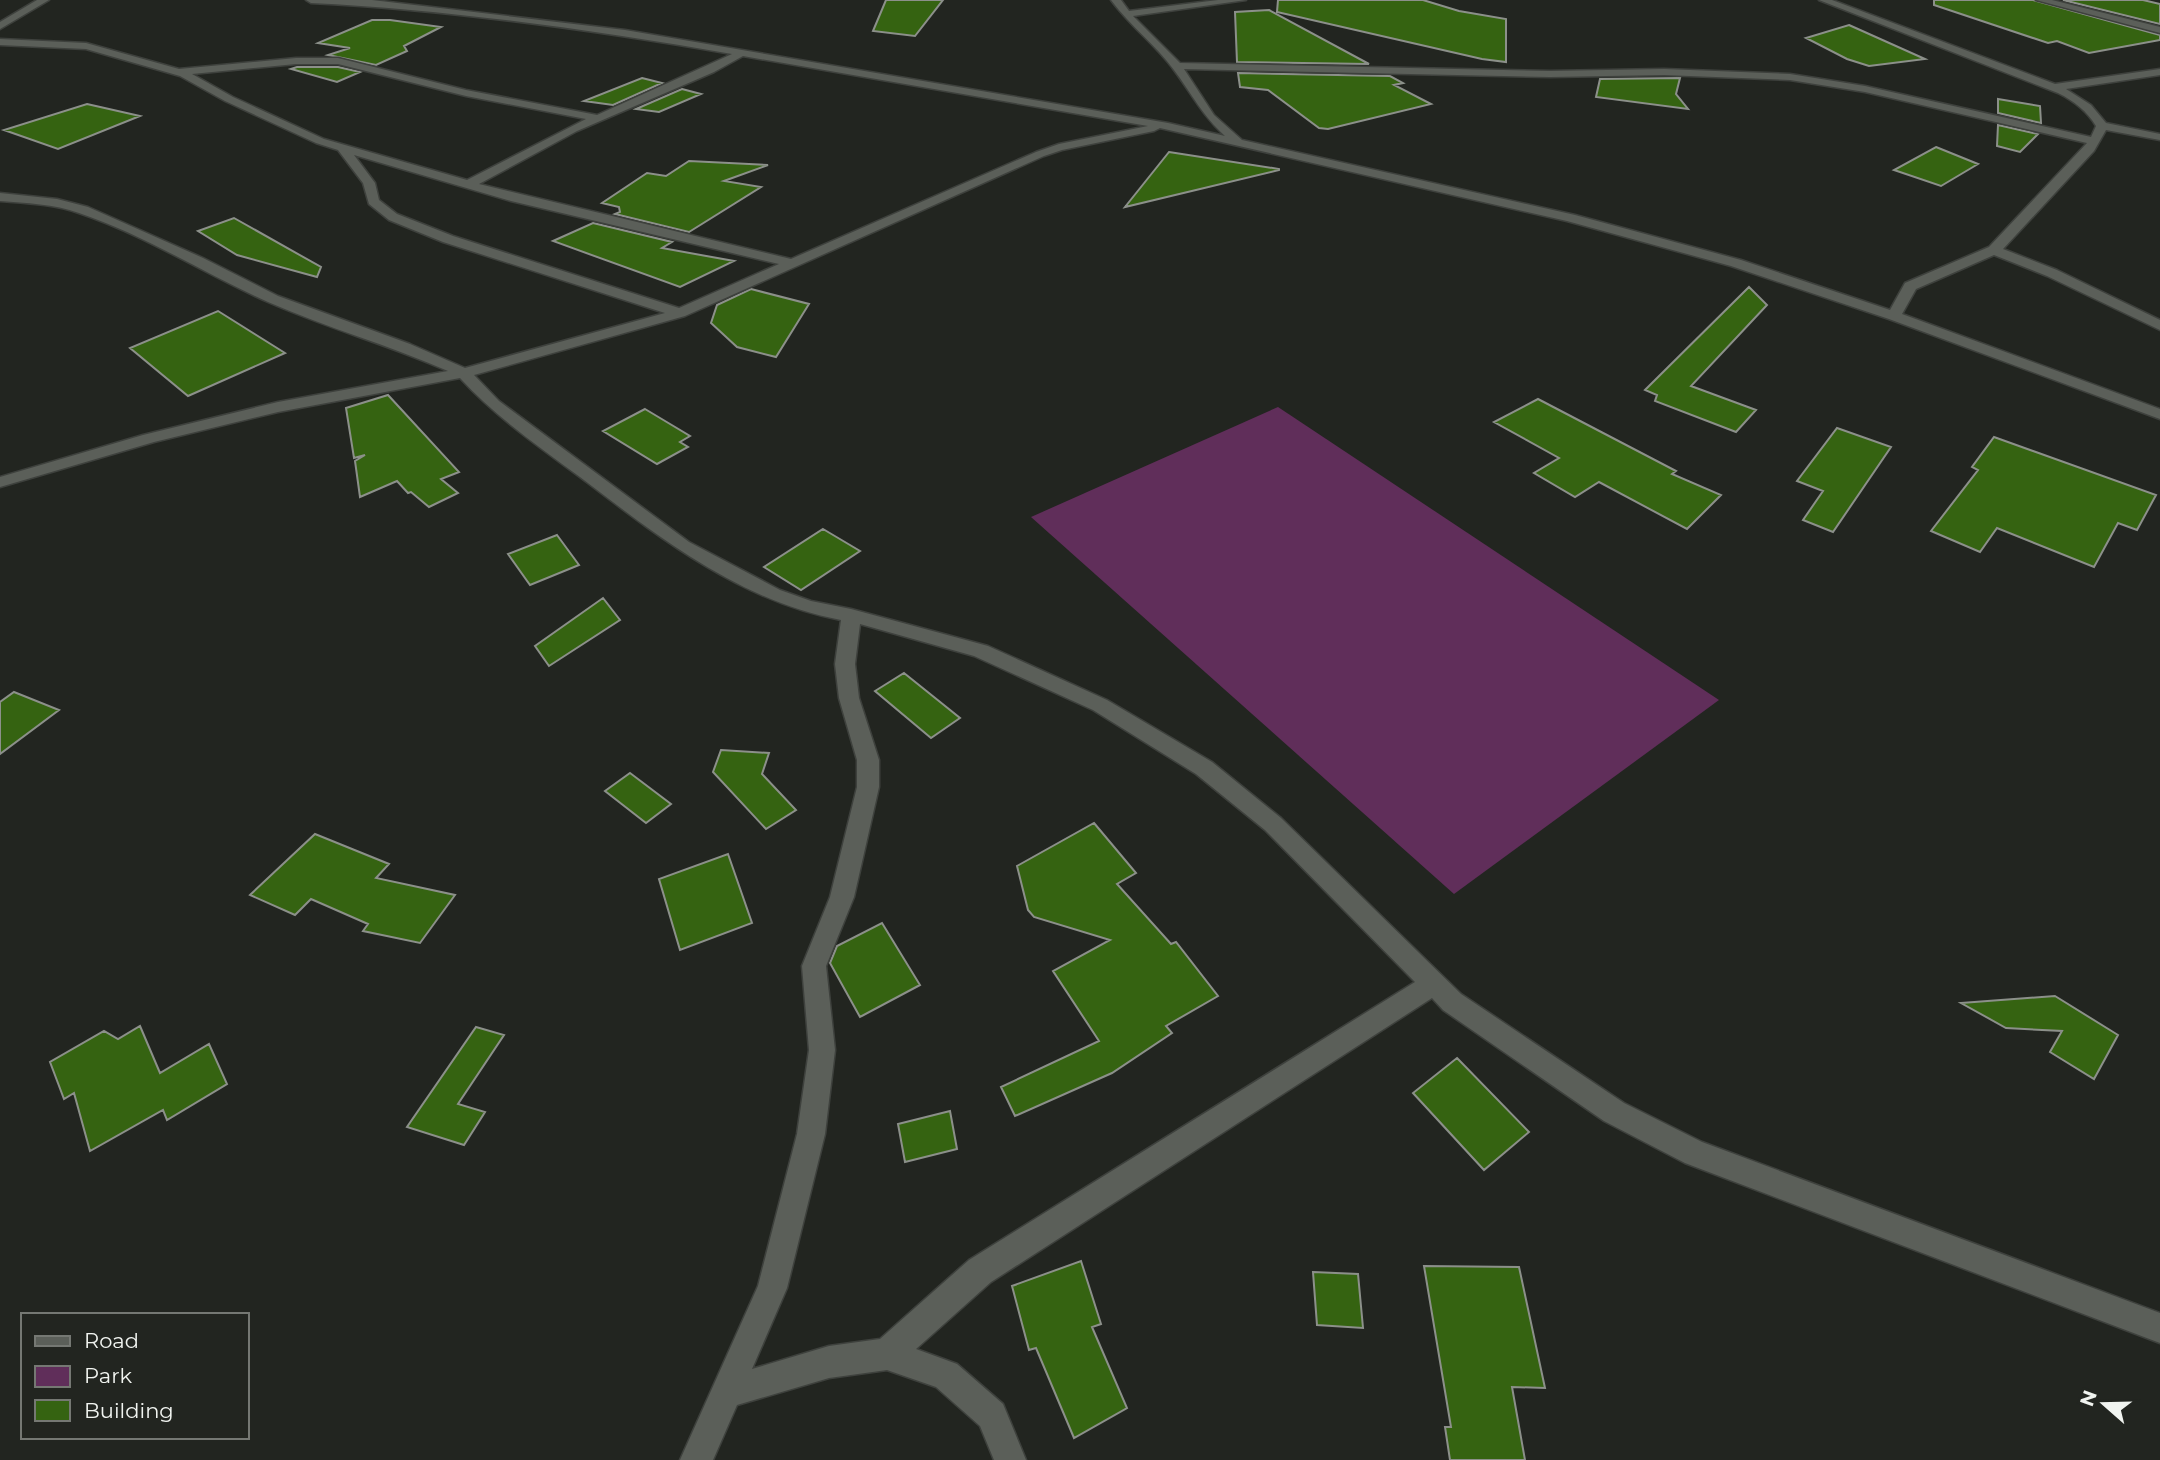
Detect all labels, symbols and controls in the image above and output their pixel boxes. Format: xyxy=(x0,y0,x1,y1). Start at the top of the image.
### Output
legend xyxy=(21,1313,248,1439)
text: Road xyxy=(84,1328,139,1353)
text: Park xyxy=(84,1363,132,1388)
north arrow xyxy=(2069,1369,2139,1439)
text: N xyxy=(2075,1387,2102,1410)
text: Building xyxy=(84,1398,174,1423)

